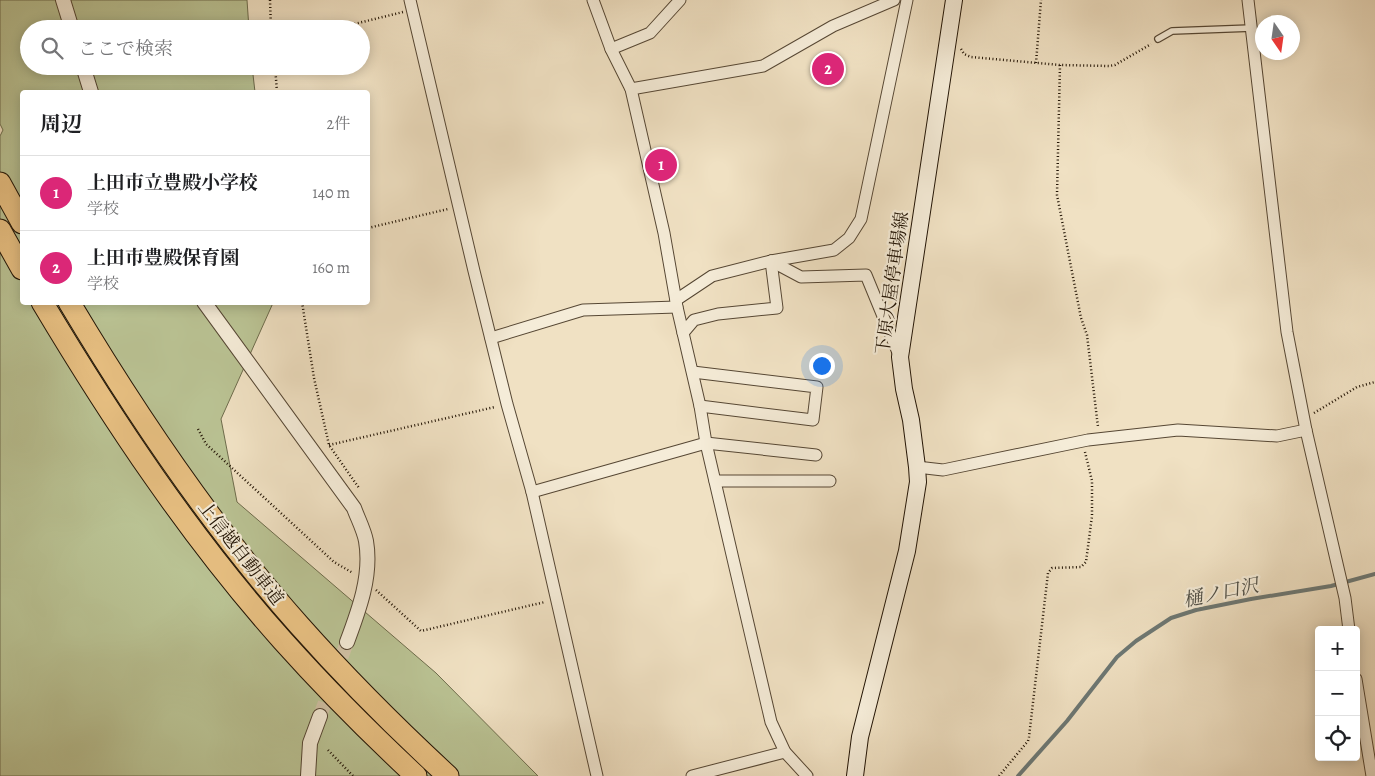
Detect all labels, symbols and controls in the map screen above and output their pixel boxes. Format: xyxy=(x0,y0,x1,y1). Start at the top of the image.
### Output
north arrow xyxy=(1255,15,1300,60)
search box xyxy=(20,20,370,75)
icon: search xyxy=(38,34,66,62)
text: ここで検索 xyxy=(78,36,173,62)
pin: 2 xyxy=(812,50,844,88)
text: 周辺 xyxy=(40,110,82,138)
text: 2件 xyxy=(326,113,350,135)
pin: 1 xyxy=(645,146,677,184)
text: 上田市立豊殿小学校 xyxy=(87,170,258,196)
text: 1 xyxy=(53,182,59,204)
text: 140 m xyxy=(312,182,350,204)
text: 学校 xyxy=(87,198,119,220)
street label: 下原大屋停車場線 xyxy=(870,210,914,356)
text: 上田市豊殿保育園 xyxy=(87,245,239,271)
text: 2 xyxy=(52,257,60,279)
text: 160 m xyxy=(312,257,350,279)
text: 学校 xyxy=(87,273,119,295)
your location xyxy=(809,353,835,379)
street label: 上信越自動車道 xyxy=(193,496,289,610)
water label: 樋ノ口沢 xyxy=(1181,572,1263,614)
map controls xyxy=(1315,626,1360,761)
button: + xyxy=(1315,626,1360,671)
button: − xyxy=(1315,671,1360,716)
button: locate xyxy=(1315,716,1360,761)

